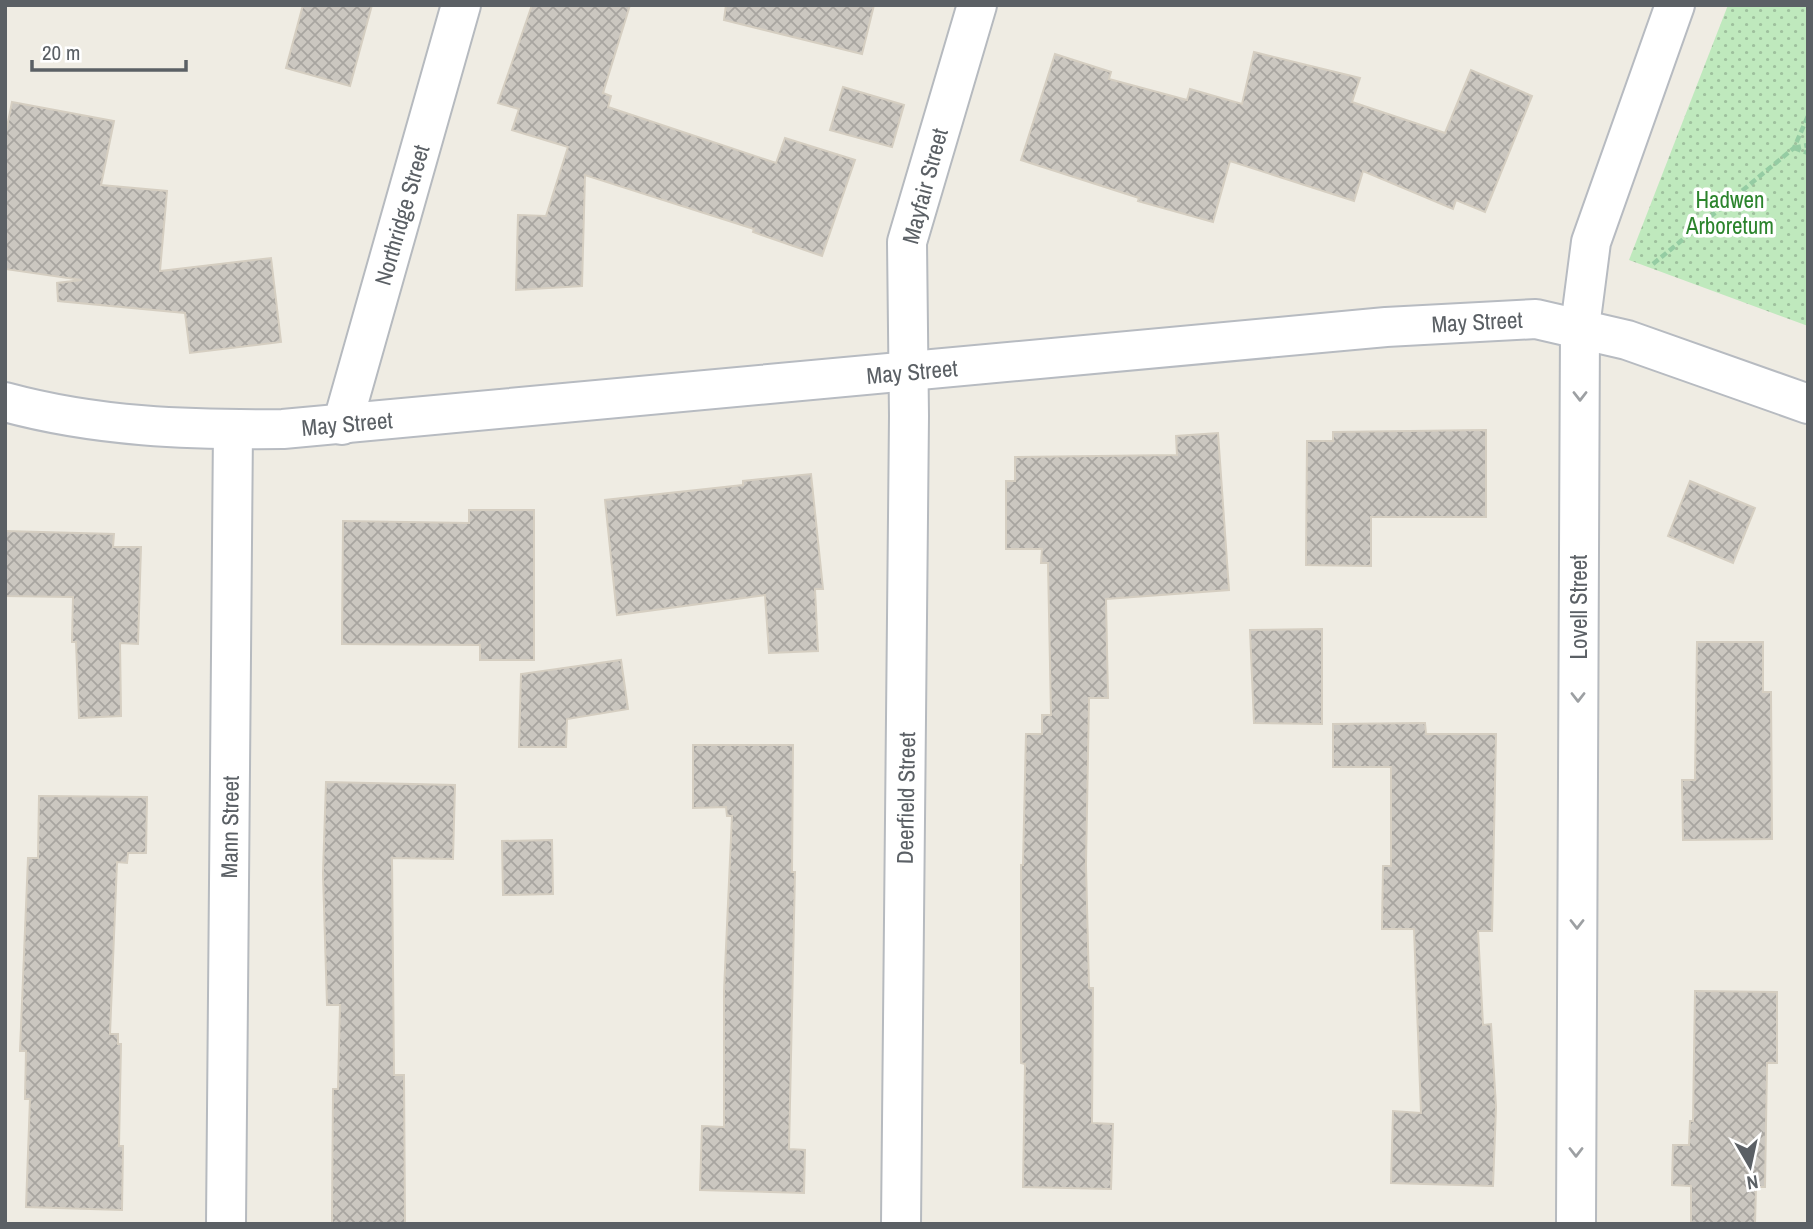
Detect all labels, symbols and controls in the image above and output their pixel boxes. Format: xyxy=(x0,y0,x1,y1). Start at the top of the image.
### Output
scale bar xyxy=(32,28,186,72)
text: 20 m xyxy=(42,38,80,67)
street label: Mayfair Street xyxy=(894,125,955,247)
street label: Northridge Street xyxy=(367,141,436,289)
park label: Hadwen Arboretum xyxy=(1685,184,1774,241)
street label: May Street xyxy=(1431,304,1523,339)
street label: May Street xyxy=(865,352,959,391)
one-way arrow xyxy=(1572,391,1588,401)
street label: May Street xyxy=(300,404,394,443)
street label: Lovell Street xyxy=(1563,555,1594,659)
one-way arrow xyxy=(1570,692,1586,702)
street label: Deerfield Street xyxy=(889,732,922,864)
street label: Mann Street xyxy=(213,775,246,879)
one-way arrow xyxy=(1569,919,1585,930)
north arrow xyxy=(1715,1131,1785,1201)
one-way arrow xyxy=(1568,1147,1584,1157)
text: N xyxy=(1745,1169,1760,1197)

